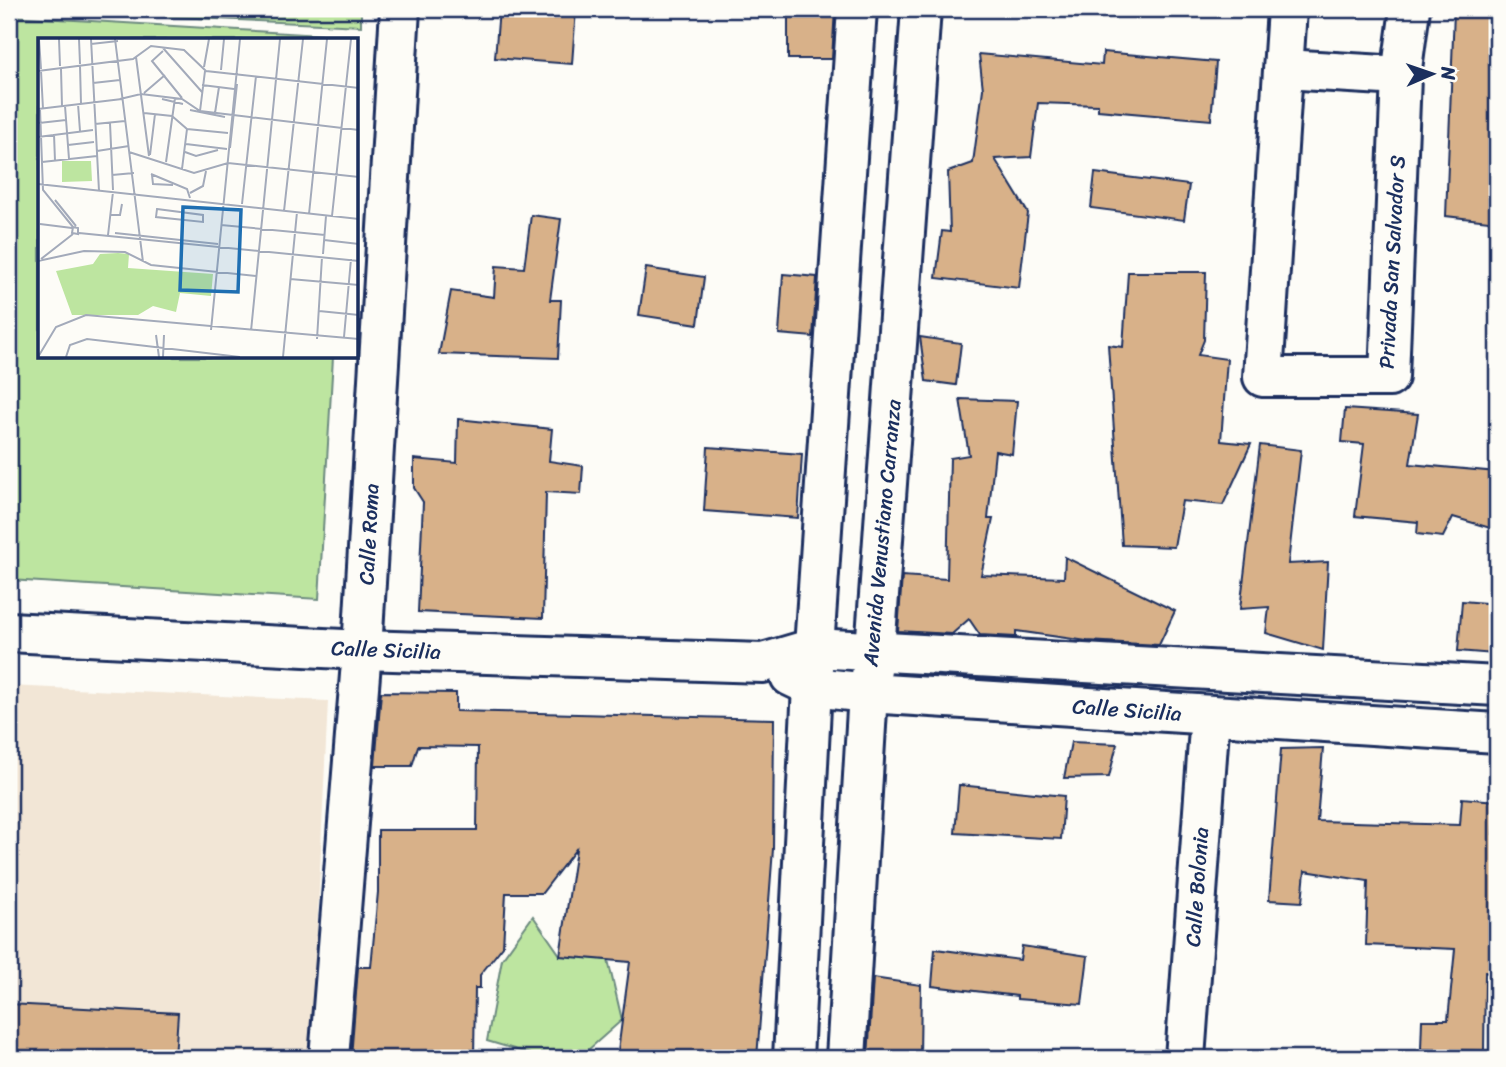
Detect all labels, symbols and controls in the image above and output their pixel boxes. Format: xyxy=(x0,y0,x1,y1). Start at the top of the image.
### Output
inset map xyxy=(38,38,359,359)
north arrow xyxy=(1398,38,1468,108)
text: N xyxy=(1432,65,1465,81)
street label: Privada San Salvador S xyxy=(1367,154,1417,370)
street label: Avenida Venustiano Carranza xyxy=(851,397,913,669)
street label: Calle Roma xyxy=(347,482,391,586)
street label: Calle Sicilia xyxy=(331,629,442,671)
street label: Calle Sicilia xyxy=(1071,687,1183,733)
street label: Calle Bolonia xyxy=(1174,825,1220,948)

